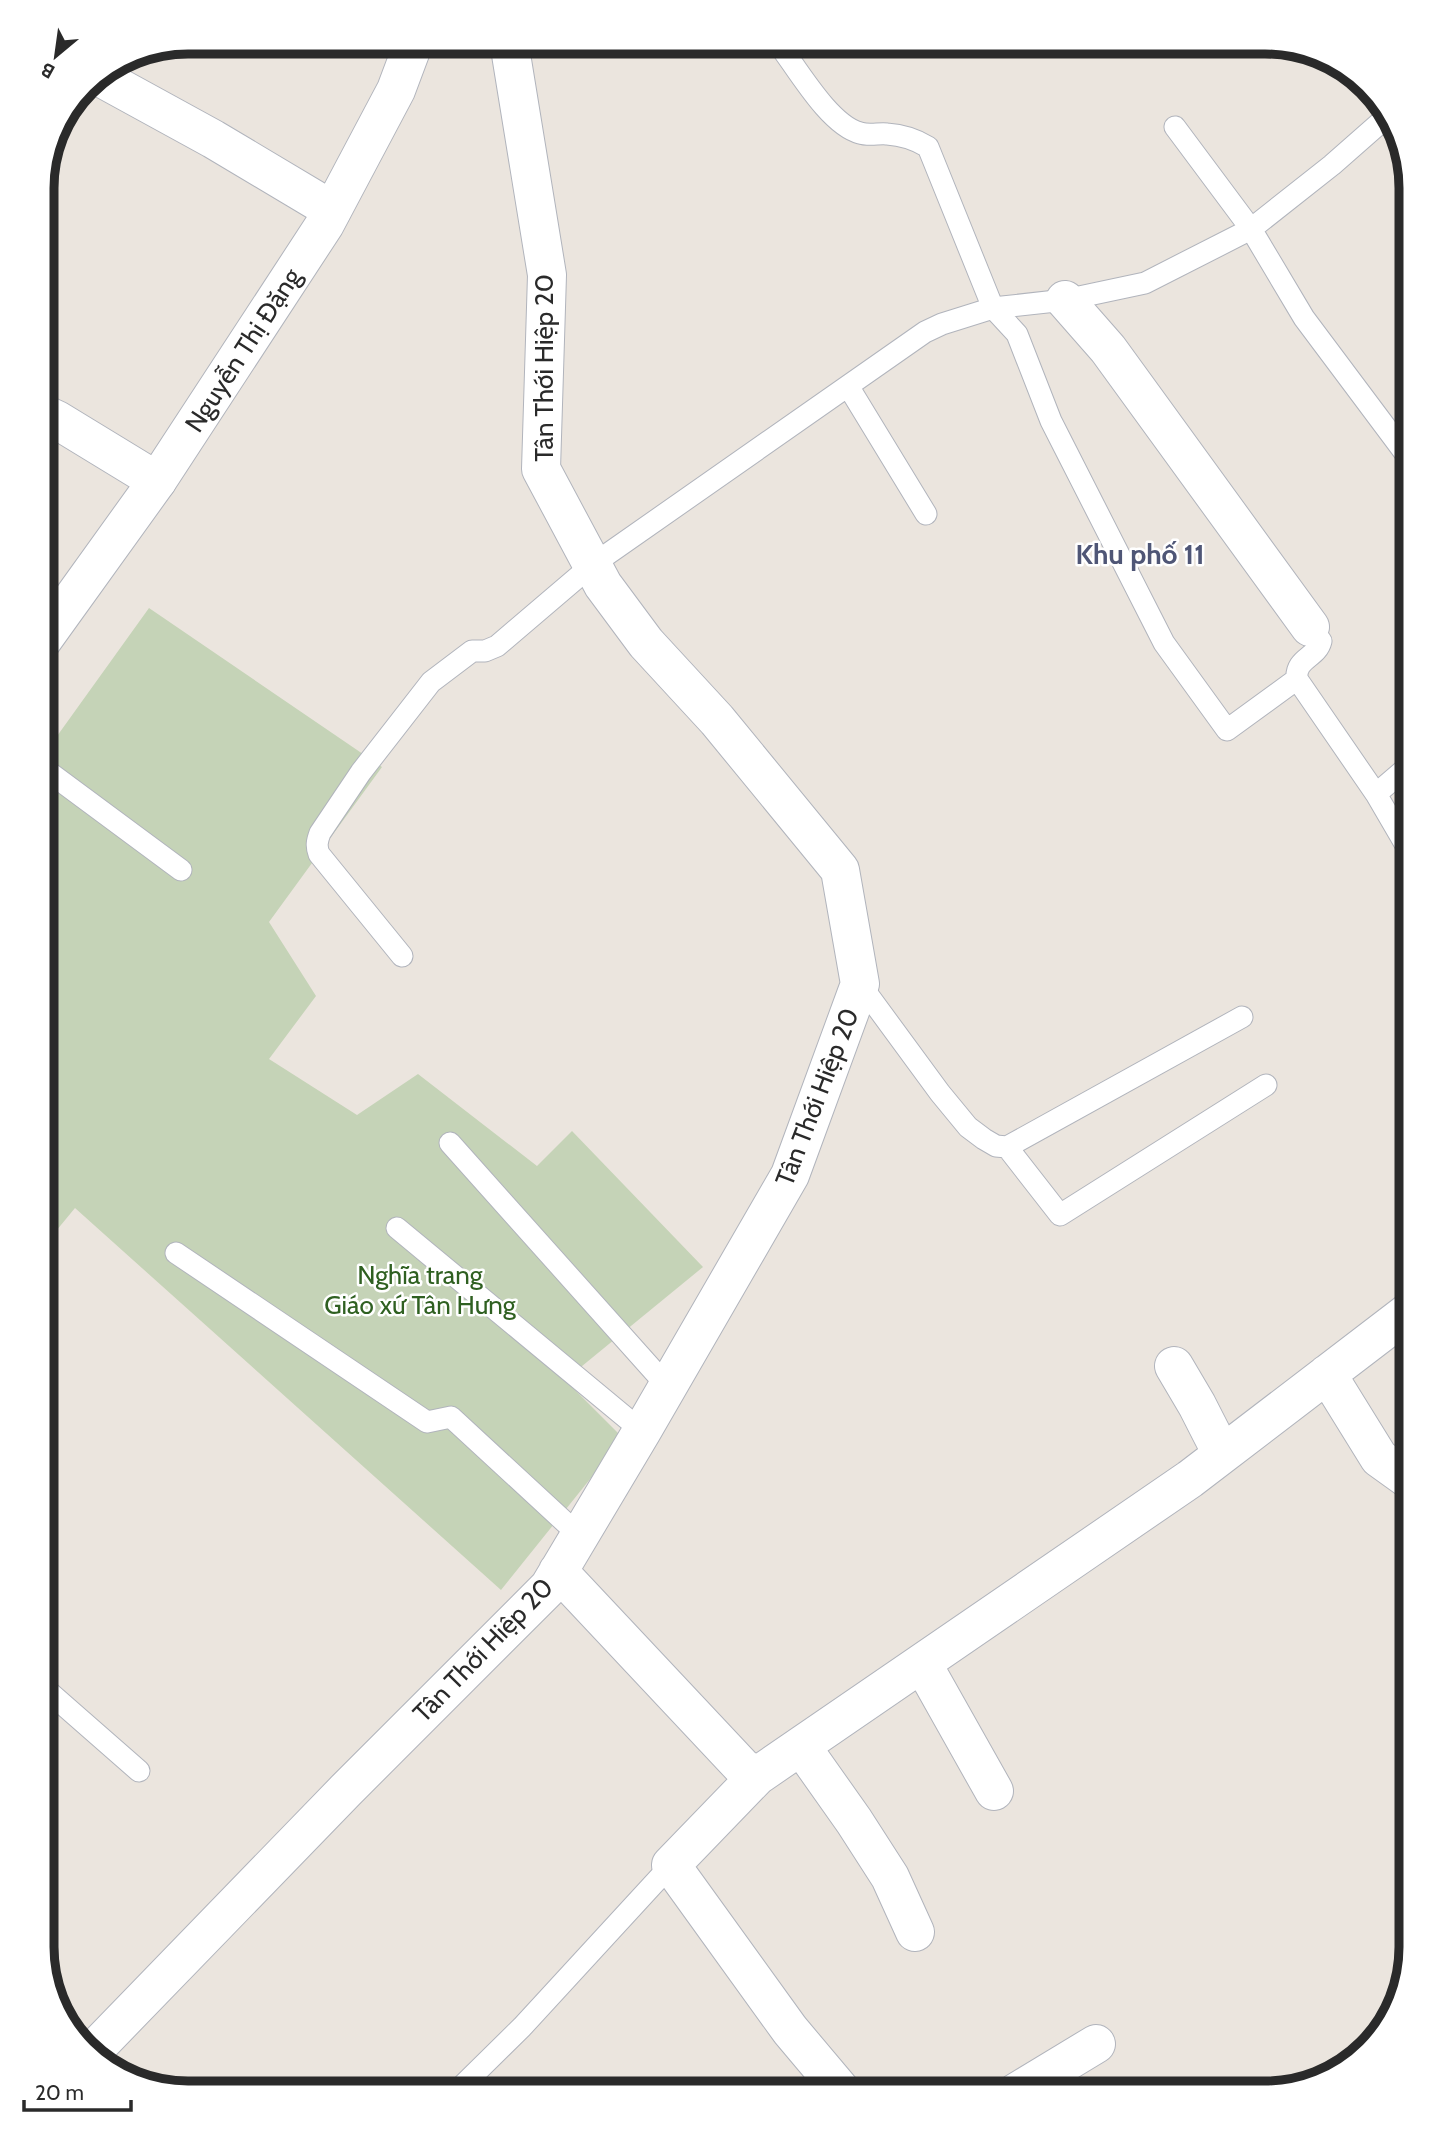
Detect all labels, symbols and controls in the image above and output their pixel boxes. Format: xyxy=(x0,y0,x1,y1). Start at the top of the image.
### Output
north arrow xyxy=(21,21,91,91)
text: B xyxy=(37,57,59,83)
street label: Nguyễn Thị Đặng xyxy=(178,261,308,438)
street label: Tân Thới Hiệp 20 xyxy=(528,274,560,462)
district label: Khu phố 11 xyxy=(1076,537,1205,571)
street label: Tân Thới Hiệp 20 xyxy=(768,1004,866,1190)
park label: Nghĩa trang Giáo xứ Tân Hưng xyxy=(324,1259,517,1321)
street label: Tân Thới Hiệp 20 xyxy=(406,1571,560,1729)
scale bar xyxy=(24,2068,131,2112)
text: 20 m xyxy=(35,2080,84,2105)

